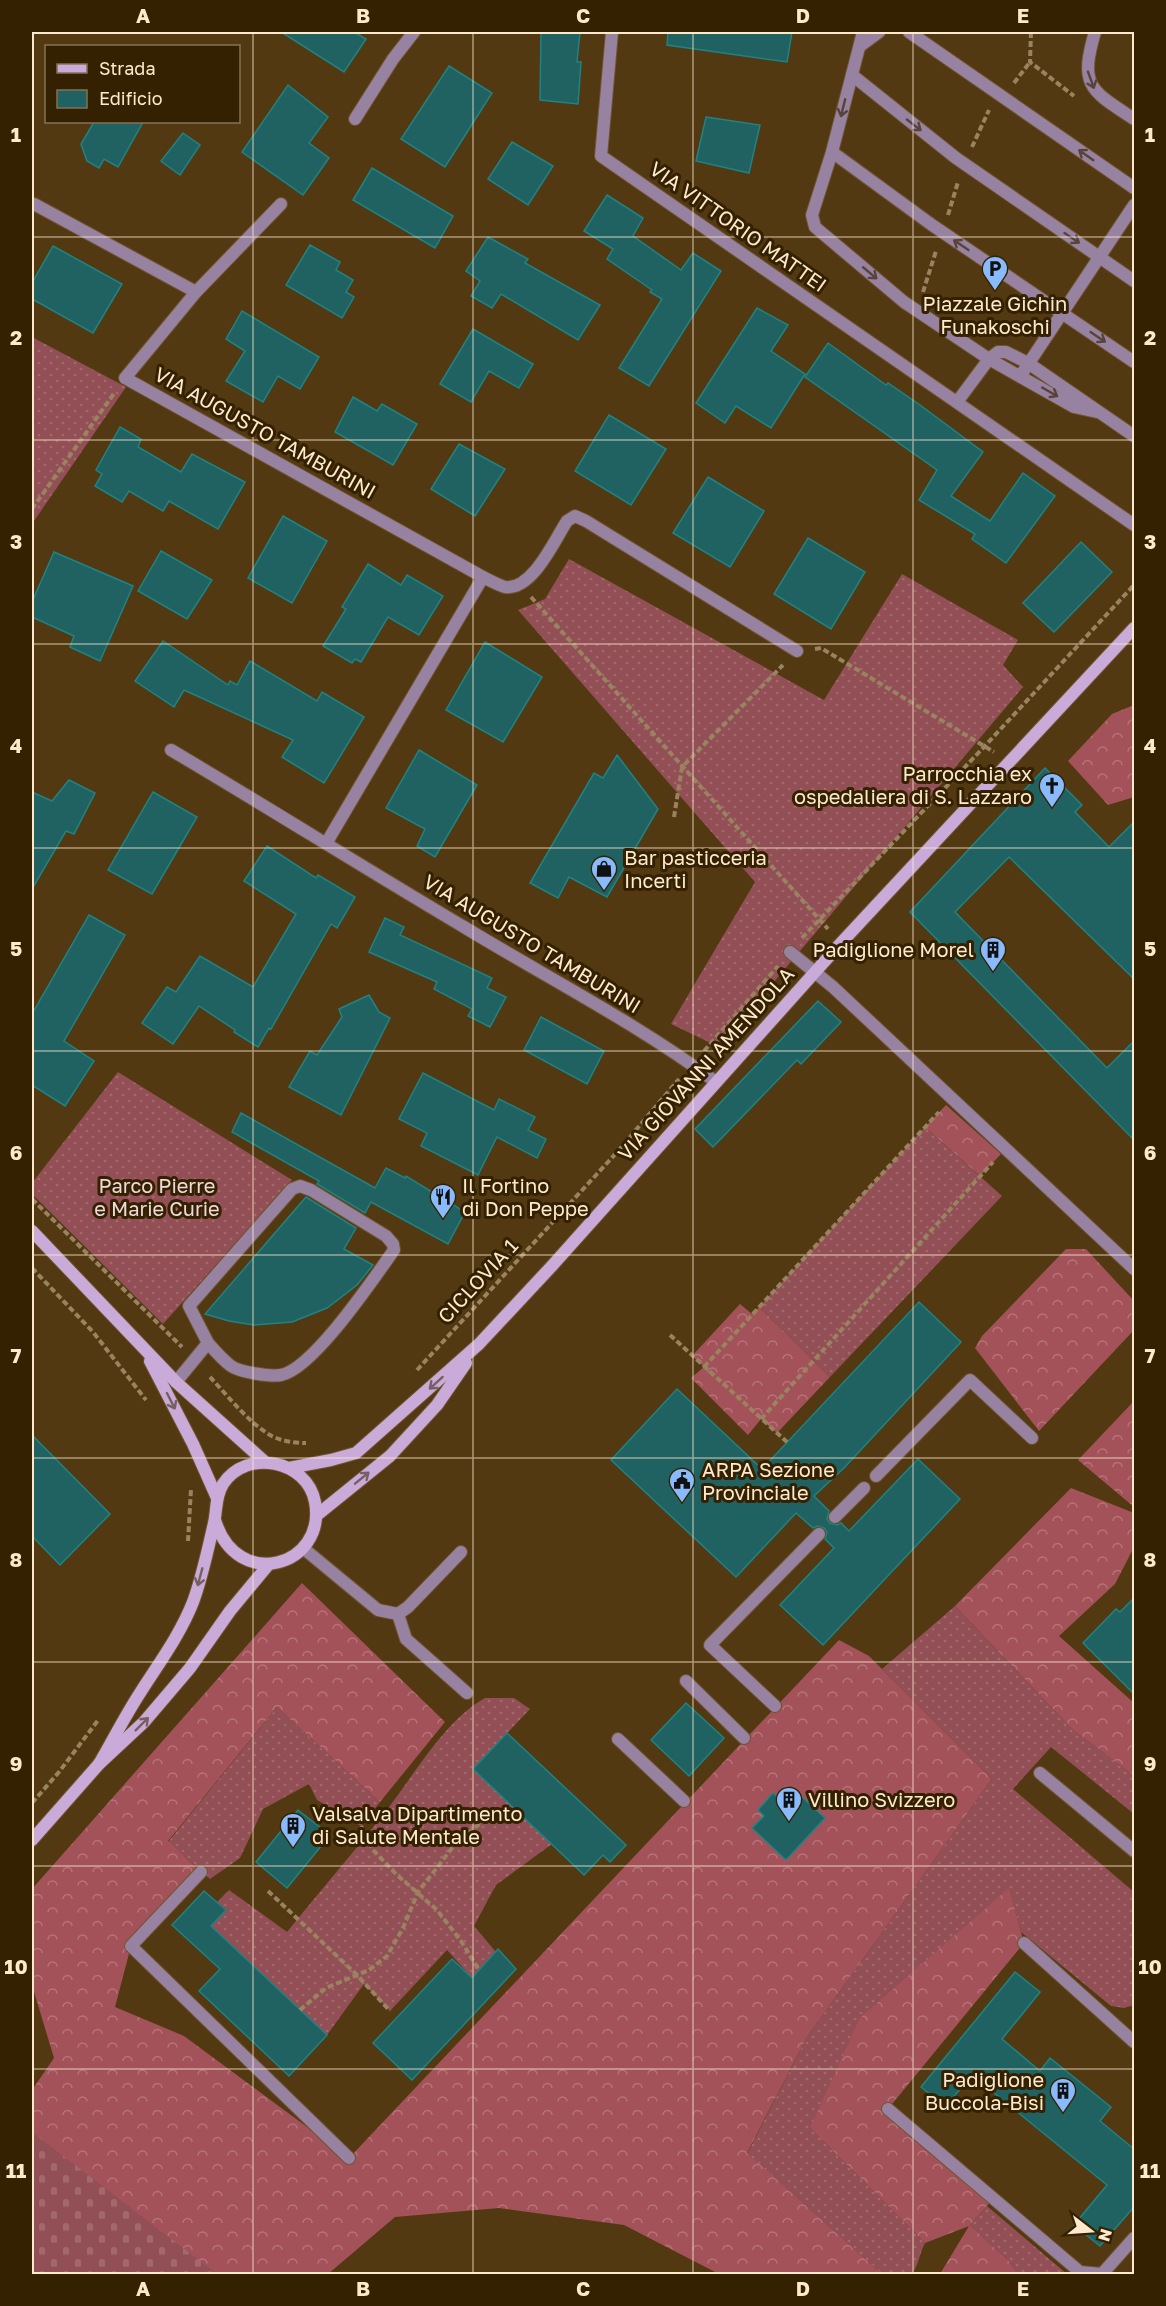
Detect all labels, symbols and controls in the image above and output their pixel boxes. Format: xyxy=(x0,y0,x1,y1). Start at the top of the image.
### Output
text: A xyxy=(136,3,150,27)
text: B xyxy=(356,3,370,27)
text: C xyxy=(576,3,590,27)
text: D xyxy=(796,3,810,27)
text: E xyxy=(1017,3,1029,27)
legend xyxy=(45,45,240,123)
text: Strada xyxy=(99,57,156,79)
one-way arrow xyxy=(1086,70,1097,88)
text: Edificio xyxy=(99,87,163,109)
one-way arrow xyxy=(837,99,849,118)
one-way arrow xyxy=(906,118,922,131)
text: 1 xyxy=(11,122,21,146)
text: 1 xyxy=(1145,122,1155,146)
one-way arrow xyxy=(1079,149,1095,161)
street label: VIA VITTORIO MATTEI xyxy=(645,156,832,296)
one-way arrow xyxy=(1064,232,1080,244)
one-way arrow xyxy=(953,239,970,251)
parking icon: Piazzale Gichin Funakoschi xyxy=(980,254,1010,292)
one-way arrow xyxy=(862,266,877,280)
place label: Piazzale Gichin Funakoschi xyxy=(923,291,1067,338)
text: 2 xyxy=(10,325,22,349)
text: 2 xyxy=(1144,325,1156,349)
one-way arrow xyxy=(1089,331,1106,343)
street label: VIA AUGUSTO TAMBURINI xyxy=(151,361,380,503)
one-way arrow xyxy=(1041,387,1058,399)
text: 3 xyxy=(10,529,22,553)
text: 3 xyxy=(1144,529,1156,553)
text: 4 xyxy=(10,733,22,757)
text: 4 xyxy=(1144,733,1156,757)
place label: Parrocchia ex ospedaliera di S. Lazzaro xyxy=(794,761,1032,808)
church icon: Parrocchia ex ospedaliera di S. Lazzaro xyxy=(1037,771,1067,809)
place label: Bar pasticceria Incerti xyxy=(624,845,767,892)
shop icon: Bar pasticceria Incerti xyxy=(589,854,619,892)
street label: VIA AUGUSTO TAMBURINI xyxy=(419,869,646,1018)
building icon: Padiglione Morel xyxy=(978,935,1008,973)
text: 5 xyxy=(10,936,22,960)
text: 5 xyxy=(1144,936,1156,960)
place label: Padiglione Morel xyxy=(812,937,974,961)
street label: VIA GIOVANNI AMENDOLA xyxy=(612,962,798,1165)
text: 6 xyxy=(10,1140,22,1164)
text: 6 xyxy=(1144,1140,1156,1164)
park label: Parco Pierre e Marie Curie xyxy=(94,1173,220,1220)
place label: Il Fortino di Don Peppe xyxy=(462,1173,589,1220)
restaurant icon: Il Fortino di Don Peppe xyxy=(428,1182,458,1220)
street label: CICLOVIA 1 xyxy=(432,1233,522,1327)
text: 7 xyxy=(11,1343,22,1367)
text: 7 xyxy=(1145,1343,1156,1367)
one-way arrow xyxy=(429,1376,444,1390)
one-way arrow xyxy=(166,1392,177,1410)
place label: ARPA Sezione Provinciale xyxy=(702,1457,835,1504)
public building icon: ARPA Sezione Provinciale xyxy=(667,1466,697,1504)
one-way arrow xyxy=(354,1471,369,1485)
text: 8 xyxy=(10,1547,22,1571)
text: 8 xyxy=(1144,1547,1156,1571)
one-way arrow xyxy=(194,1567,205,1586)
one-way arrow xyxy=(134,1716,149,1731)
text: 9 xyxy=(10,1751,22,1775)
text: 9 xyxy=(1144,1751,1156,1775)
building icon: Villino Svizzero xyxy=(774,1785,804,1823)
place label: Villino Svizzero xyxy=(808,1787,955,1811)
place label: Valsalva Dipartimento di Salute Mentale xyxy=(312,1801,523,1848)
building icon: Valsalva Dipartimento di Salute Mentale xyxy=(278,1811,308,1849)
text: 10 xyxy=(4,1954,28,1978)
text: 10 xyxy=(1138,1954,1162,1978)
place label: Padiglione Buccola-Bisi xyxy=(925,2067,1044,2114)
building icon: Padiglione Buccola-Bisi xyxy=(1048,2076,1078,2114)
text: 11 xyxy=(6,2158,26,2182)
text: 11 xyxy=(1140,2158,1160,2182)
north arrow xyxy=(1061,2201,1121,2261)
text: N xyxy=(1094,2227,1117,2244)
text: A xyxy=(136,2276,150,2300)
text: B xyxy=(356,2276,370,2300)
text: C xyxy=(576,2276,590,2300)
text: D xyxy=(796,2276,810,2300)
text: E xyxy=(1017,2276,1029,2300)

